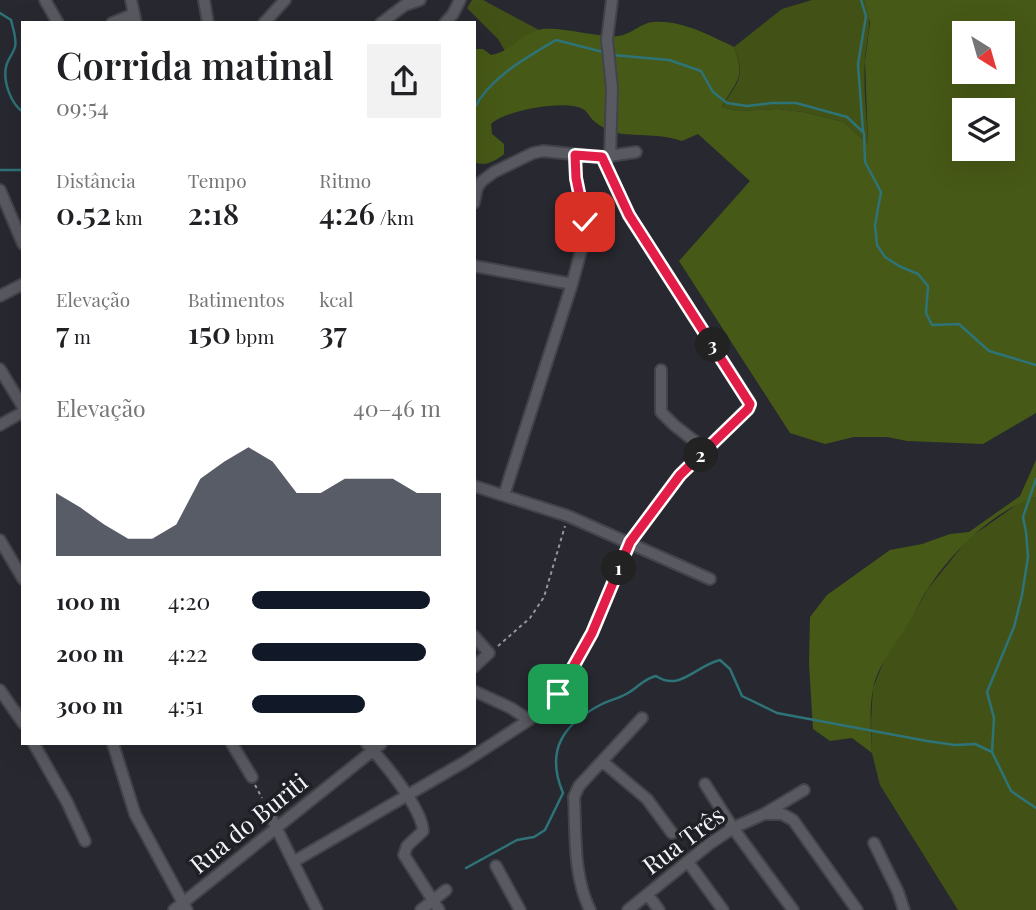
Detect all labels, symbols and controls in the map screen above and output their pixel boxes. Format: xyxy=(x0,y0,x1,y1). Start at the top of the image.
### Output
north arrow xyxy=(952,21,1015,84)
map controls xyxy=(952,21,1015,161)
text: Corrida matinal xyxy=(56,39,334,90)
button: share xyxy=(367,44,441,118)
text: 09:54 xyxy=(56,91,109,122)
button: layers xyxy=(952,98,1015,161)
text: Distância xyxy=(56,167,136,193)
text: Tempo xyxy=(188,167,247,193)
text: Ritmo xyxy=(319,167,371,193)
pin xyxy=(555,192,615,252)
text: 0.52 xyxy=(56,193,111,233)
text: 2:18 xyxy=(188,193,239,233)
text: 4:26 xyxy=(319,193,375,233)
icon: check xyxy=(566,203,604,241)
text: km xyxy=(111,204,143,230)
text: /km xyxy=(375,204,414,230)
text: Elevação xyxy=(56,286,130,312)
text: Batimentos xyxy=(188,286,285,312)
text: kcal xyxy=(319,286,353,312)
text: 7 xyxy=(56,312,69,352)
text: 150 xyxy=(188,312,231,352)
text: 37 xyxy=(319,312,347,352)
text: m xyxy=(69,323,91,349)
text: bpm xyxy=(231,323,274,349)
pin: 3 xyxy=(696,328,730,362)
text: 3 xyxy=(708,331,717,357)
text: Elevação xyxy=(56,392,146,423)
text: 40–46 m xyxy=(353,392,441,423)
pin: 2 xyxy=(684,438,718,472)
text: 2 xyxy=(696,441,705,467)
pin: 1 xyxy=(602,550,636,586)
text: 1 xyxy=(615,554,622,580)
text: 100 m xyxy=(56,585,121,616)
text: 4:20 xyxy=(168,585,210,616)
text: 200 m xyxy=(56,637,124,668)
text: 4:22 xyxy=(168,637,208,668)
pin xyxy=(528,664,588,724)
icon: arrive xyxy=(539,675,577,713)
text: 300 m xyxy=(56,689,123,720)
text: 4:51 xyxy=(168,689,204,720)
street label: Rua do Buriti xyxy=(182,765,313,880)
street label: Rua Três xyxy=(635,798,730,881)

